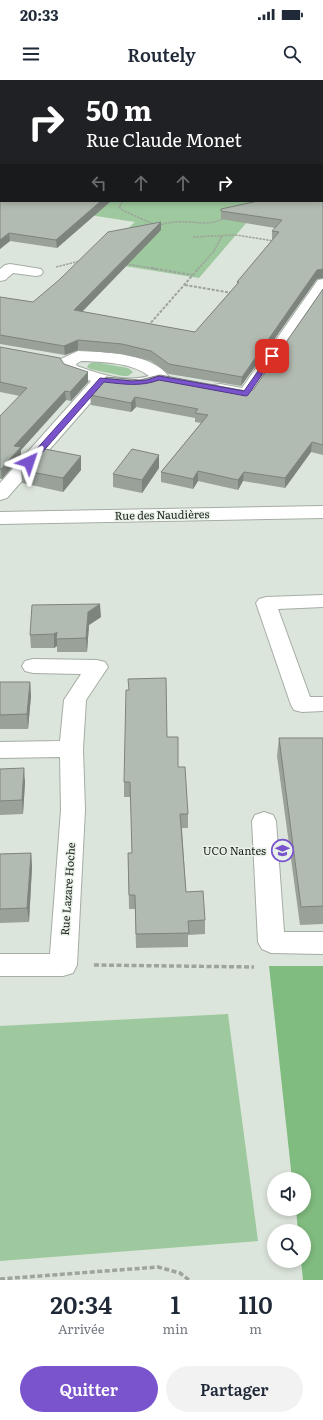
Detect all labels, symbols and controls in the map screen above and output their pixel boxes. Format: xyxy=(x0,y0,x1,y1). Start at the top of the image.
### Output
text: 20:33 xyxy=(20,3,59,26)
text: Routely xyxy=(127,41,196,68)
icon: menu xyxy=(20,43,42,65)
icon: search xyxy=(281,43,303,65)
text: 50 m xyxy=(86,88,152,130)
icon: right xyxy=(20,96,72,148)
text: Rue Claude Monet xyxy=(86,126,242,153)
icon: left xyxy=(88,172,110,194)
icon: ahead xyxy=(130,172,152,194)
icon: ahead xyxy=(172,172,194,194)
icon: right xyxy=(214,172,236,194)
pin xyxy=(255,339,289,373)
icon: arrive xyxy=(261,345,283,367)
position arrow xyxy=(8,441,50,483)
street label: Rue des Naudières xyxy=(115,505,209,523)
school or university icon: UCO Nantes xyxy=(269,838,295,864)
street label: Rue Lazare Hoche xyxy=(56,842,78,936)
place label: UCO Nantes xyxy=(203,842,266,858)
map controls xyxy=(267,1172,311,1268)
button: sound xyxy=(267,1172,311,1216)
button: search xyxy=(267,1224,311,1268)
text: 20:34 xyxy=(50,1286,112,1321)
text: 1 xyxy=(170,1286,180,1321)
text: 110 xyxy=(238,1286,273,1321)
text: Arrivée xyxy=(58,1319,104,1338)
text: min xyxy=(163,1319,188,1338)
text: m xyxy=(249,1319,262,1338)
button: Quitter xyxy=(20,1366,158,1412)
button: Partager xyxy=(166,1366,303,1412)

